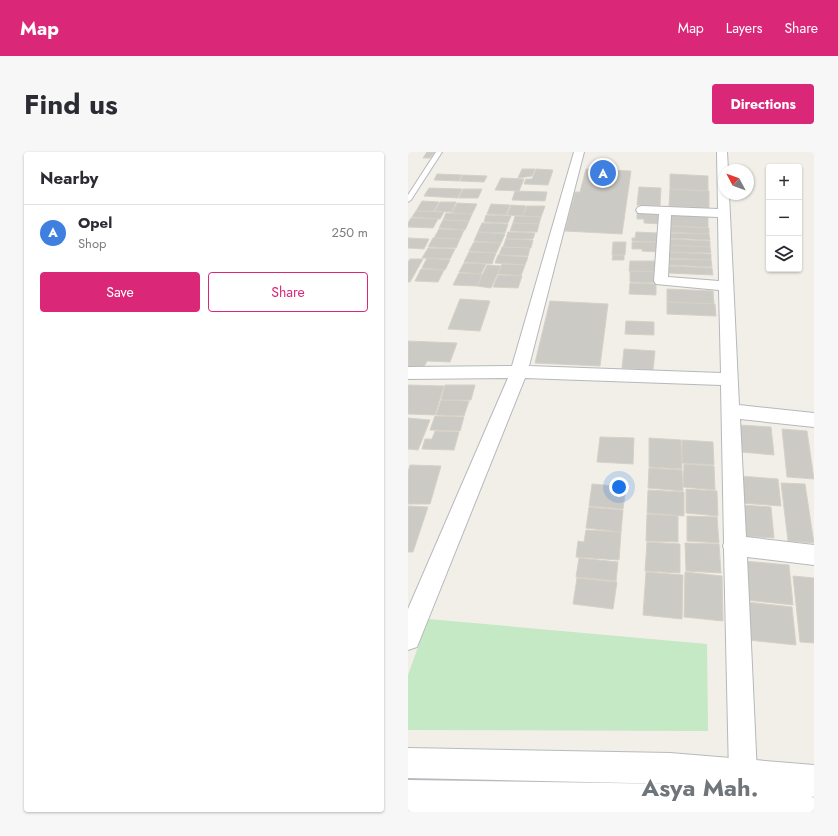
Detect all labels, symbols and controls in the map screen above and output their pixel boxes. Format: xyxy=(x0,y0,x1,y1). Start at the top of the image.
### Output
text: Map xyxy=(20,15,59,42)
text: Map xyxy=(678,18,704,38)
text: Layers xyxy=(726,18,762,38)
text: Share xyxy=(784,18,818,38)
text: Find us xyxy=(24,84,118,125)
button: Directions xyxy=(712,84,814,124)
pin: A xyxy=(590,158,616,188)
north arrow xyxy=(718,164,754,200)
map controls xyxy=(766,164,802,272)
button: + xyxy=(766,164,802,200)
text: Nearby xyxy=(40,166,98,190)
button: − xyxy=(766,200,802,236)
text: Opel xyxy=(78,212,112,234)
text: A xyxy=(48,223,58,242)
text: 250 m xyxy=(331,223,368,242)
text: Shop xyxy=(78,234,106,253)
button: layers xyxy=(766,236,802,272)
button: Save xyxy=(40,272,200,312)
button: Share xyxy=(208,272,368,312)
your location xyxy=(609,477,629,497)
district label: Asya Mah. xyxy=(641,770,758,805)

